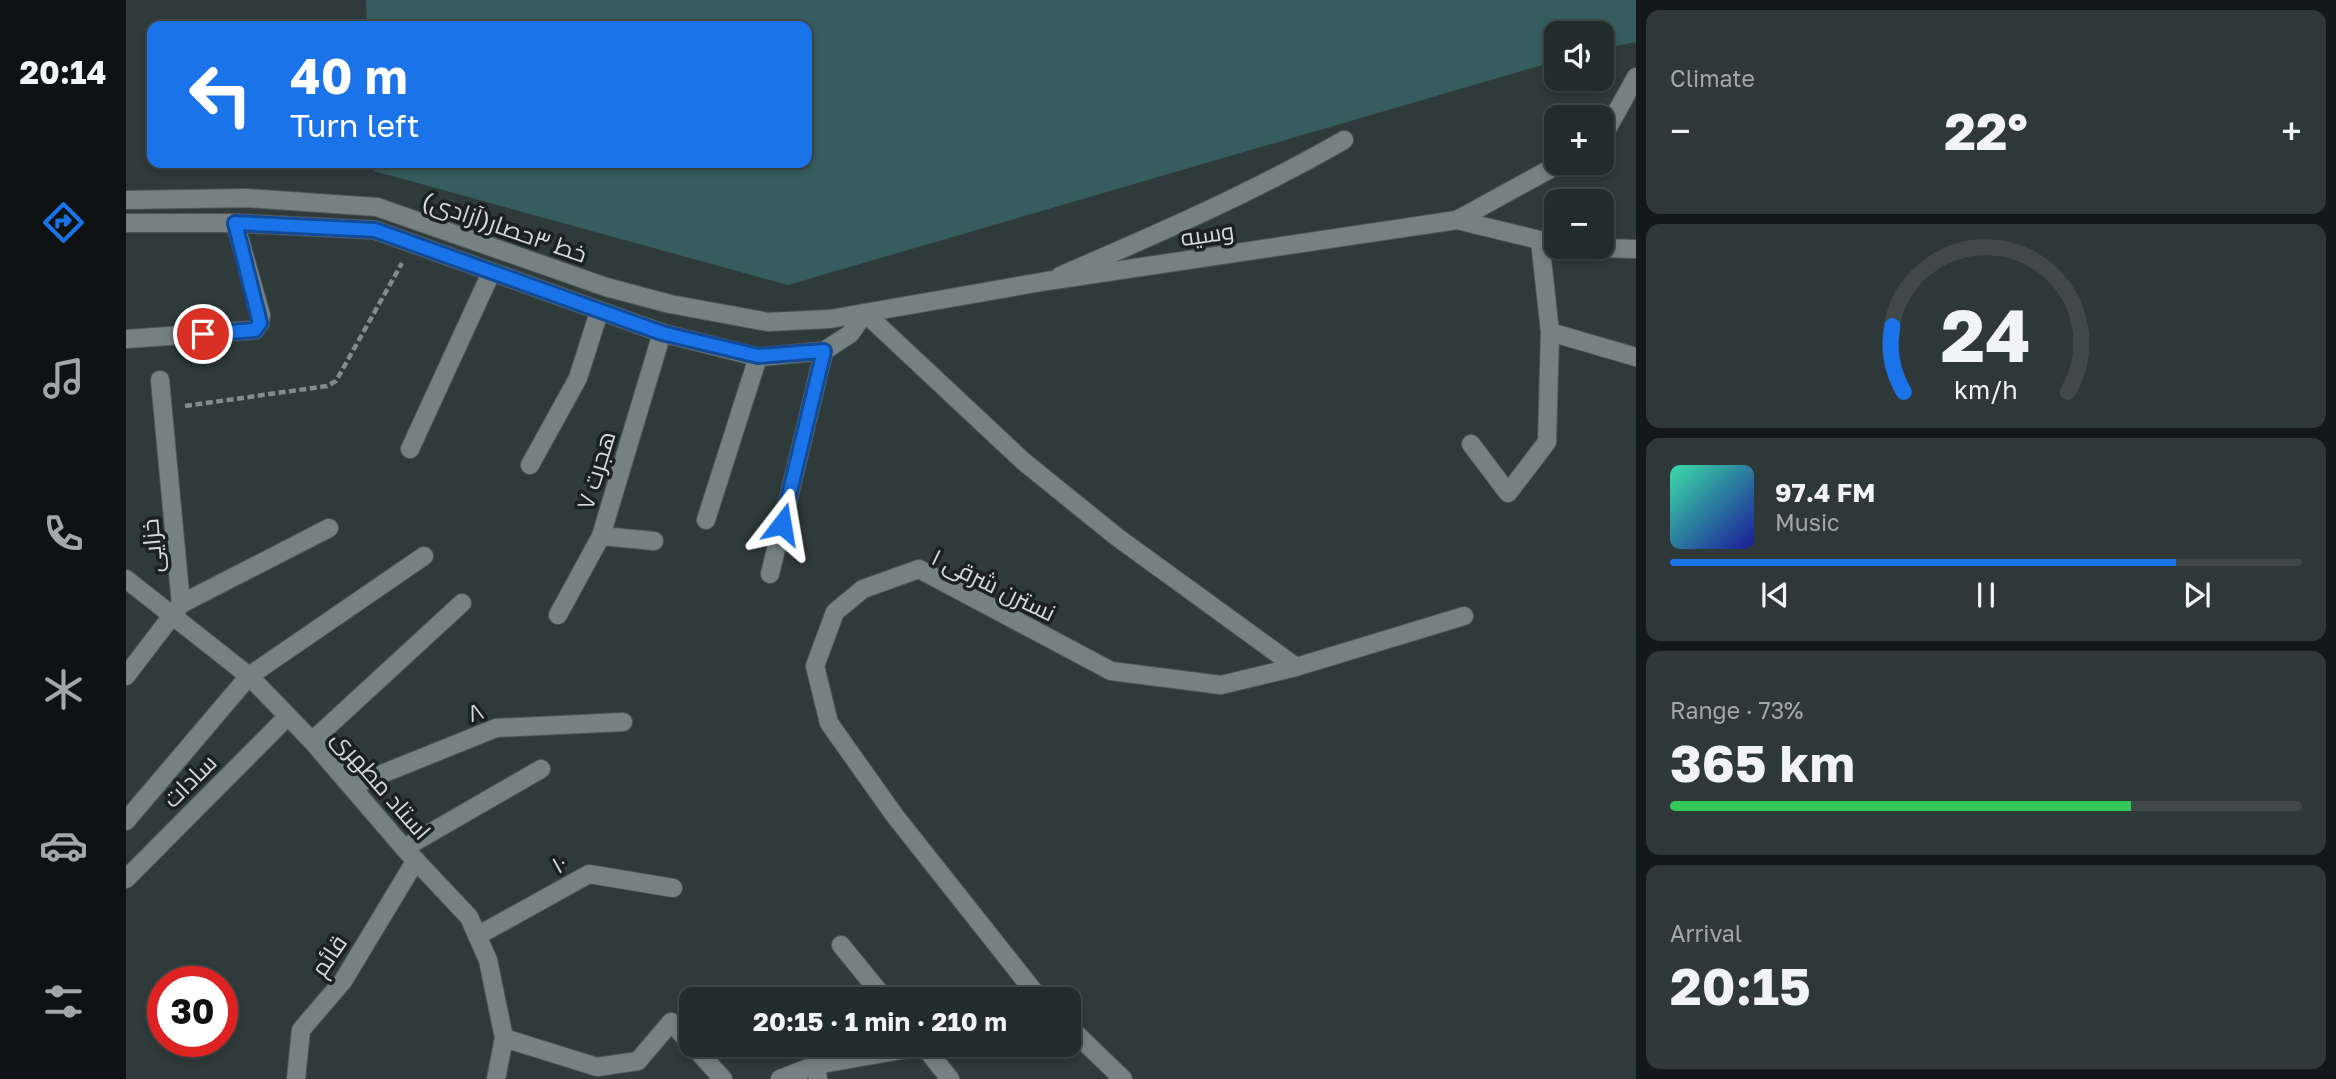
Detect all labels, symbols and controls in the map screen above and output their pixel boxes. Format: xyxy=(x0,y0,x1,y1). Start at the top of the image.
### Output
map controls xyxy=(1544,21,1614,259)
button: sound xyxy=(1544,21,1614,91)
text: 40 m xyxy=(290,46,408,105)
icon: left xyxy=(175,49,266,140)
text: 20:14 xyxy=(19,53,107,91)
text: Climate xyxy=(1670,64,1755,92)
text: 22° xyxy=(1944,99,2028,161)
button: + xyxy=(1544,105,1614,175)
text: Turn left xyxy=(290,106,419,144)
text: − xyxy=(1670,108,1691,153)
text: + xyxy=(2281,108,2302,153)
street label: خط ۳حصار(آزادی) xyxy=(418,184,591,269)
button: − xyxy=(1544,189,1614,259)
icon: directions xyxy=(39,198,88,247)
street label: وسیه xyxy=(1178,215,1236,251)
text: 24 xyxy=(1941,291,2031,378)
pin xyxy=(173,304,233,364)
icon: arrive xyxy=(184,315,222,353)
icon: music xyxy=(39,354,88,403)
text: km/h xyxy=(1954,373,2018,404)
street label: هجرت ۷ xyxy=(569,427,621,513)
text: 97.4 FM xyxy=(1775,477,1875,508)
position arrow xyxy=(745,487,819,561)
text: Music xyxy=(1775,508,1840,536)
icon: phone xyxy=(39,509,88,558)
street label: خزایی xyxy=(134,517,169,574)
street label: نسترن شرقی ۱ xyxy=(927,542,1061,627)
icon: previous xyxy=(1756,576,1794,614)
icon: pause xyxy=(1967,576,2005,614)
icon: next xyxy=(2178,576,2216,614)
icon: climate xyxy=(39,665,88,714)
street label: ۸ xyxy=(463,695,487,727)
text: Range · 73% xyxy=(1670,696,1803,724)
street label: استاد مطهری xyxy=(326,723,438,845)
text: 365 km xyxy=(1670,731,1855,793)
street label: سادات xyxy=(156,747,222,813)
icon: car xyxy=(39,821,88,870)
street label: ۱۰ xyxy=(546,847,572,879)
text: Arrival xyxy=(1670,919,1742,947)
street label: قائم xyxy=(304,929,355,983)
text: 20:15 xyxy=(1670,954,1811,1016)
speed limit sign: 30 xyxy=(147,966,238,1057)
icon: filters xyxy=(39,977,88,1026)
text: 20:15 · 1 min · 210 m xyxy=(753,1006,1007,1037)

